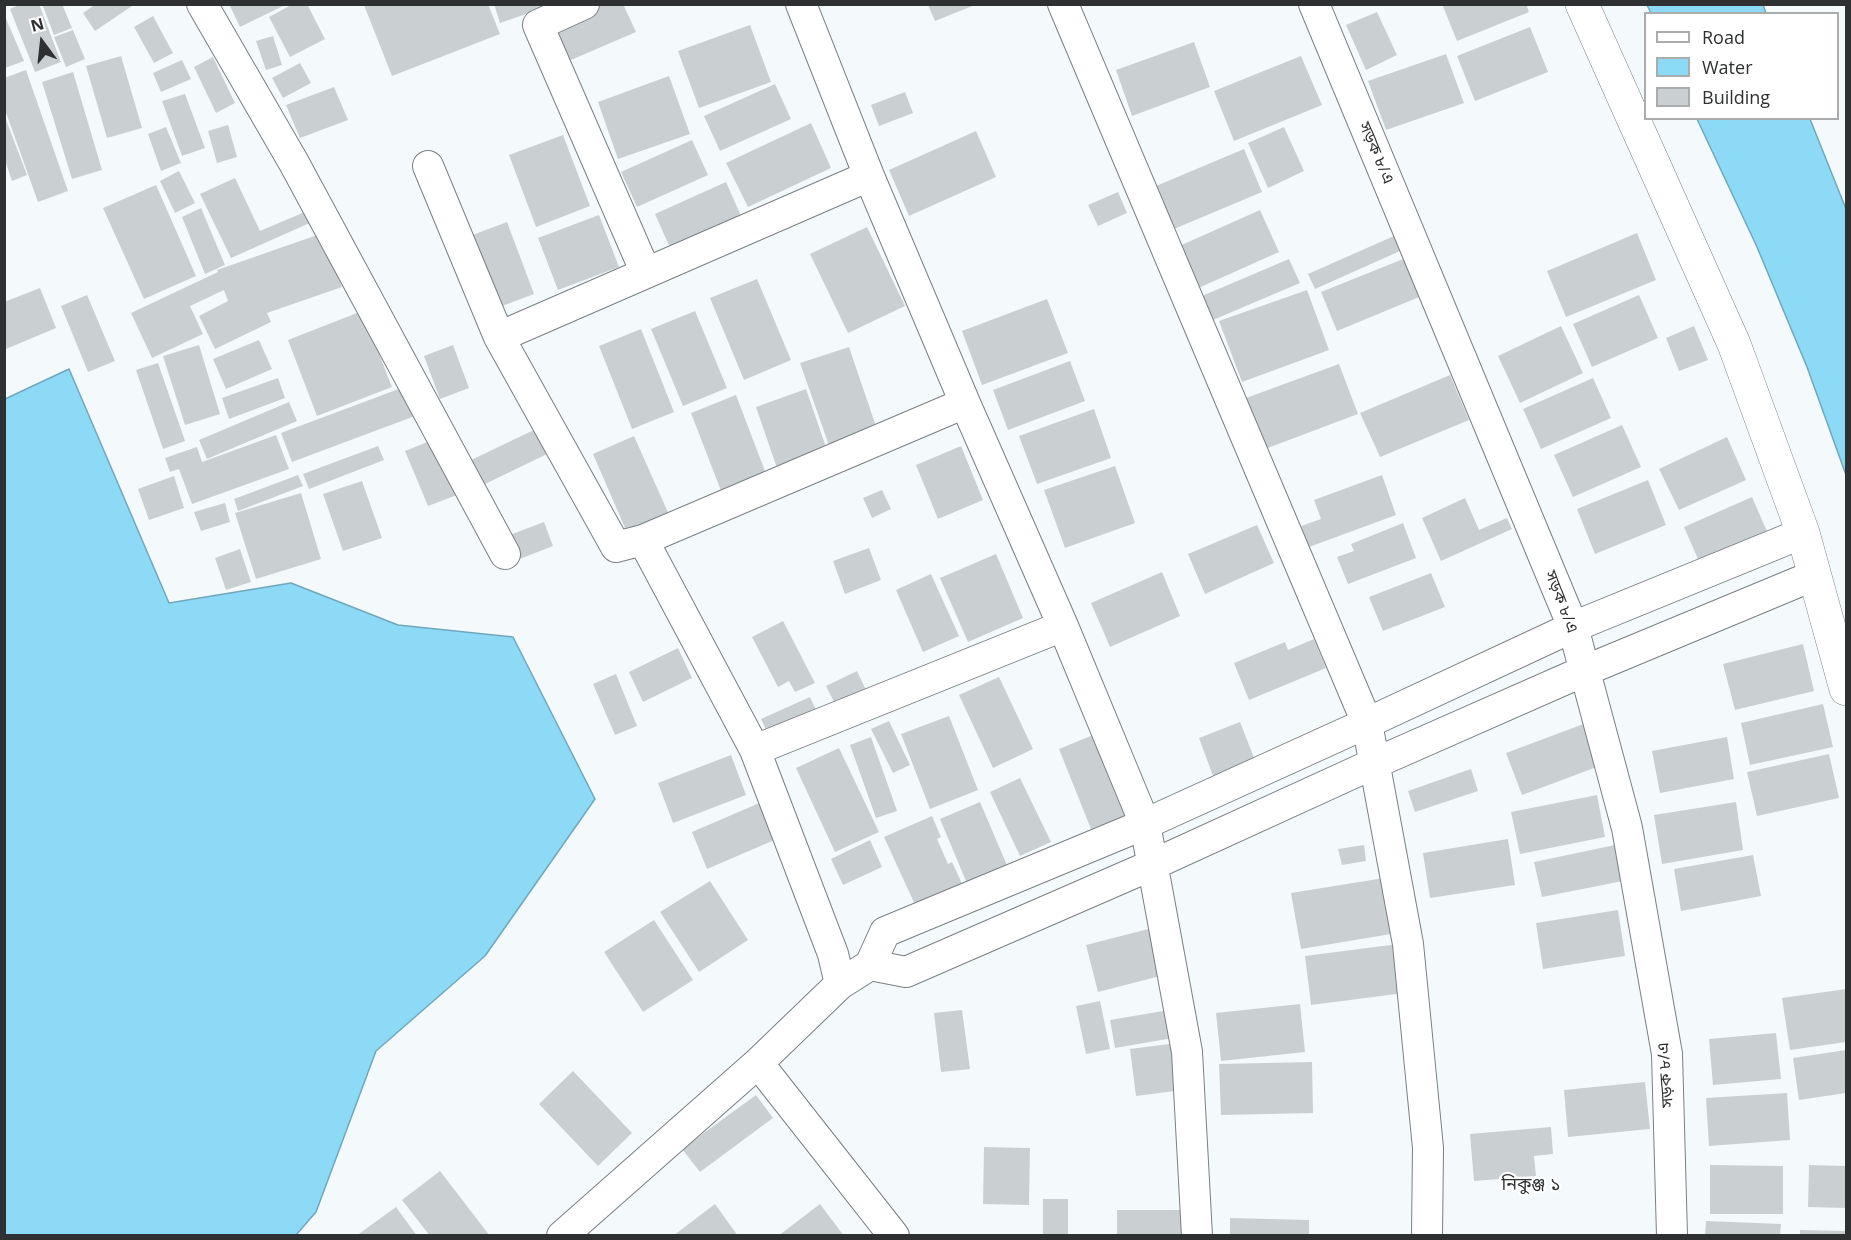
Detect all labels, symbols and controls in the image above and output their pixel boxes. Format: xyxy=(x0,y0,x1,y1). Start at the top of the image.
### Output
north arrow xyxy=(12,12,72,72)
text: N xyxy=(28,12,46,37)
legend xyxy=(1644,12,1839,120)
text: Road xyxy=(1702,25,1745,49)
text: Water xyxy=(1702,55,1753,79)
text: Building xyxy=(1702,85,1770,109)
street label: সড়ক ৮/এ xyxy=(1354,119,1398,187)
street label: সড়ক ৮/এ xyxy=(1540,568,1582,636)
street label: সড়ক ৮/এ xyxy=(1654,1042,1678,1108)
district label: নিকুঞ্জ ১ xyxy=(1501,1174,1561,1196)

